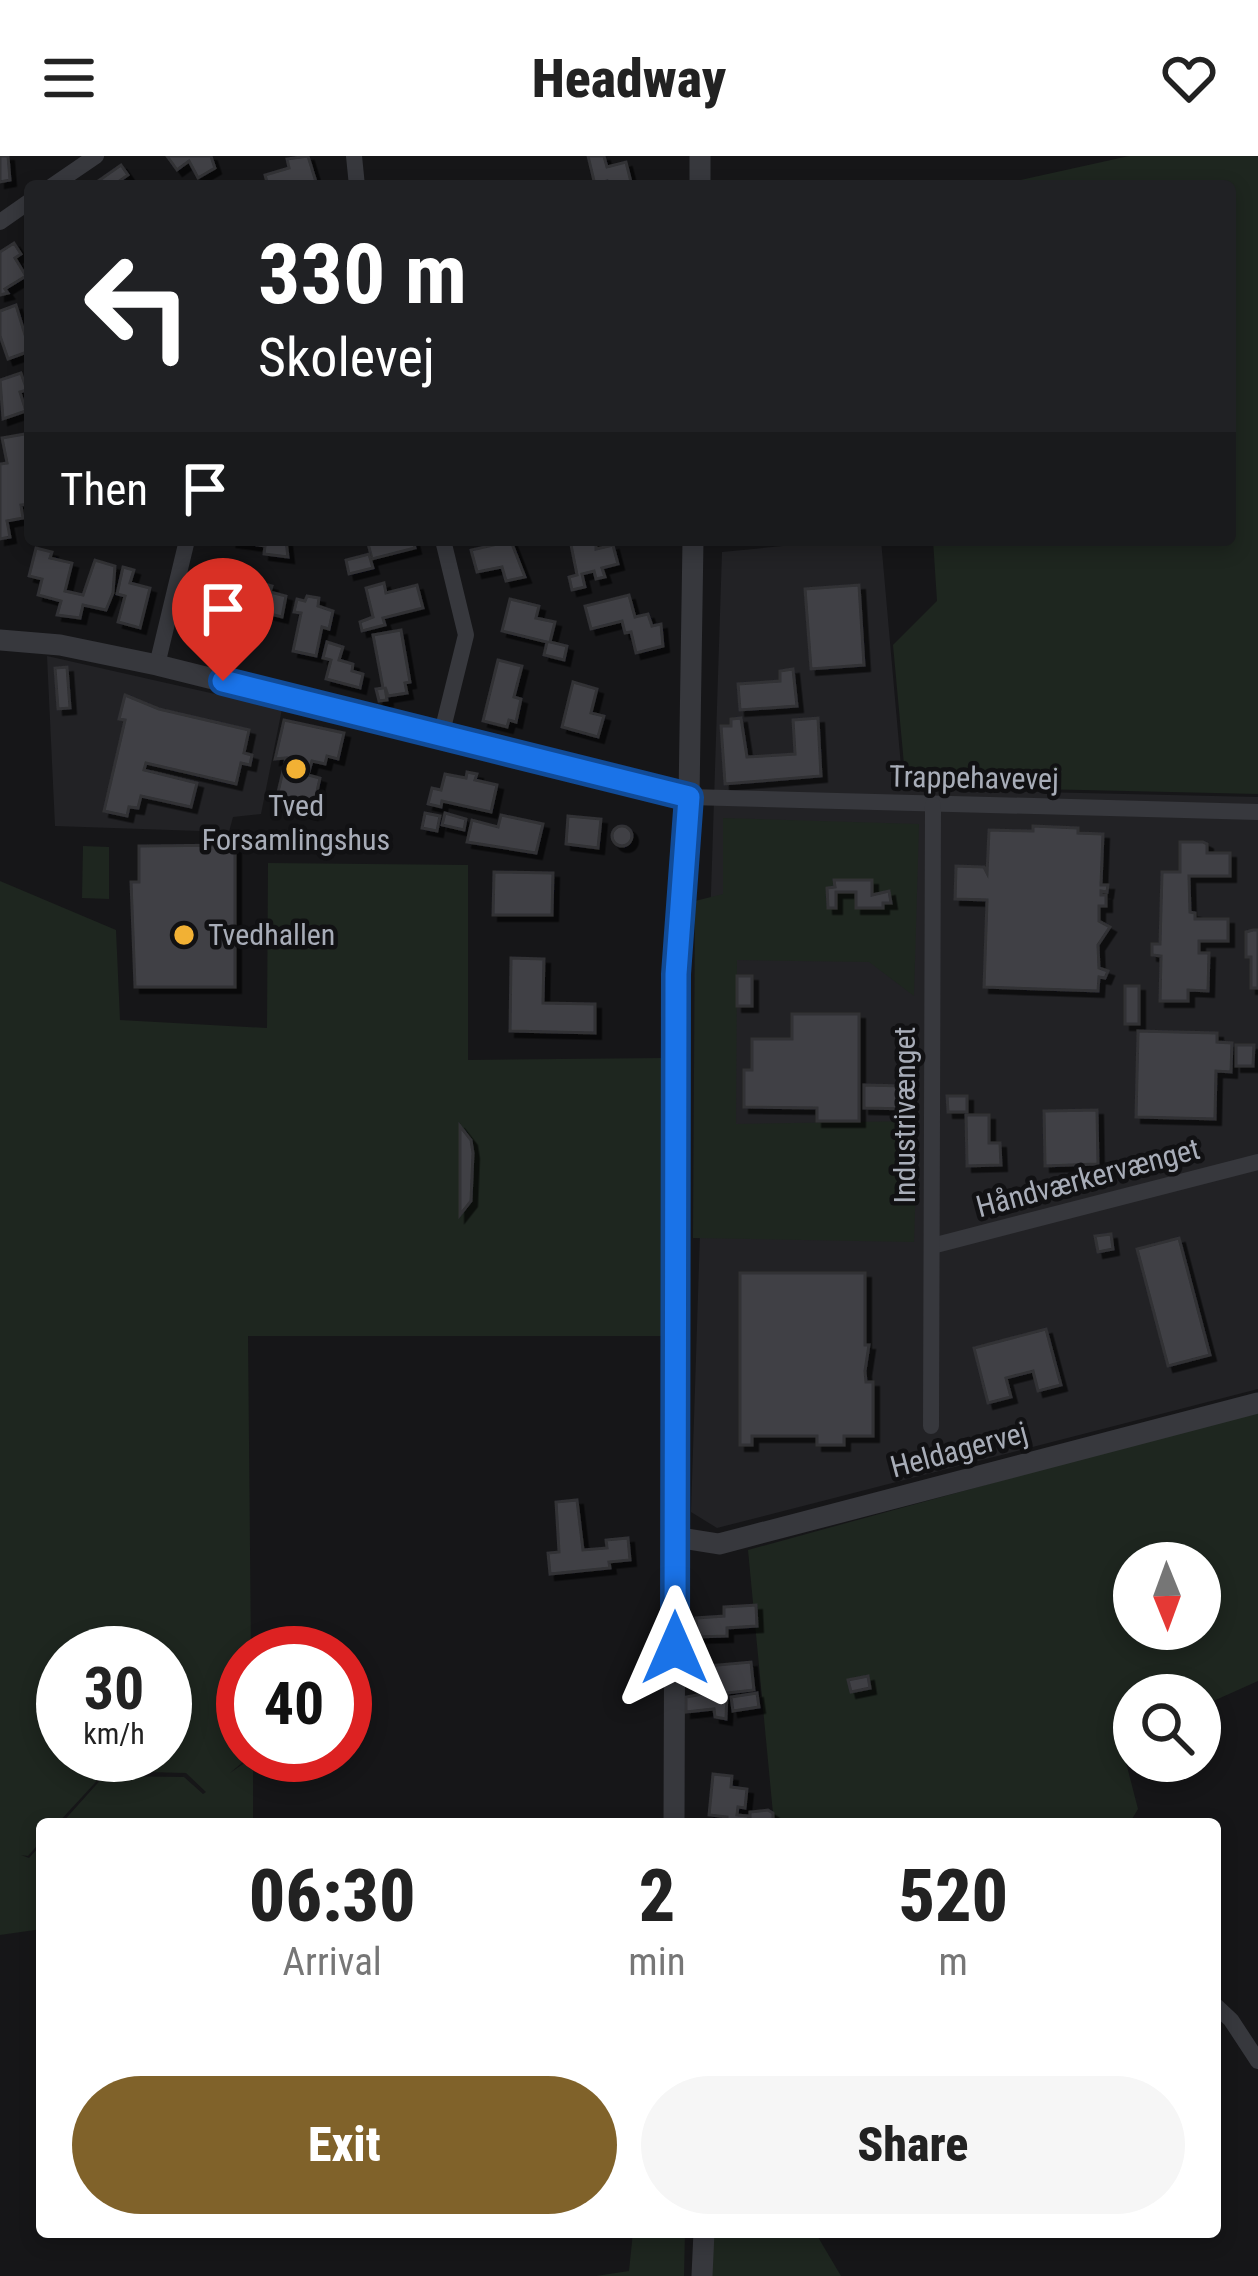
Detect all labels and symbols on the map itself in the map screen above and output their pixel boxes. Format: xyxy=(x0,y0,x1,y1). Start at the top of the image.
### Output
pin xyxy=(172,558,274,681)
marker: Tved Forsamlingshus xyxy=(283,756,309,782)
street label: Trappehavevej xyxy=(889,759,1059,796)
place label: Tved Forsamlingshus xyxy=(202,788,390,857)
place label: Tvedhallen xyxy=(208,917,335,952)
marker: Tvedhallen xyxy=(171,922,197,948)
street label: Industrivænget xyxy=(887,1027,922,1203)
street label: Håndværkervænget xyxy=(972,1131,1203,1224)
street label: Heldagervej xyxy=(886,1414,1031,1485)
north arrow xyxy=(1113,1542,1221,1650)
position arrow xyxy=(612,1585,738,1711)
speed limit sign: 40 xyxy=(216,1626,372,1782)

